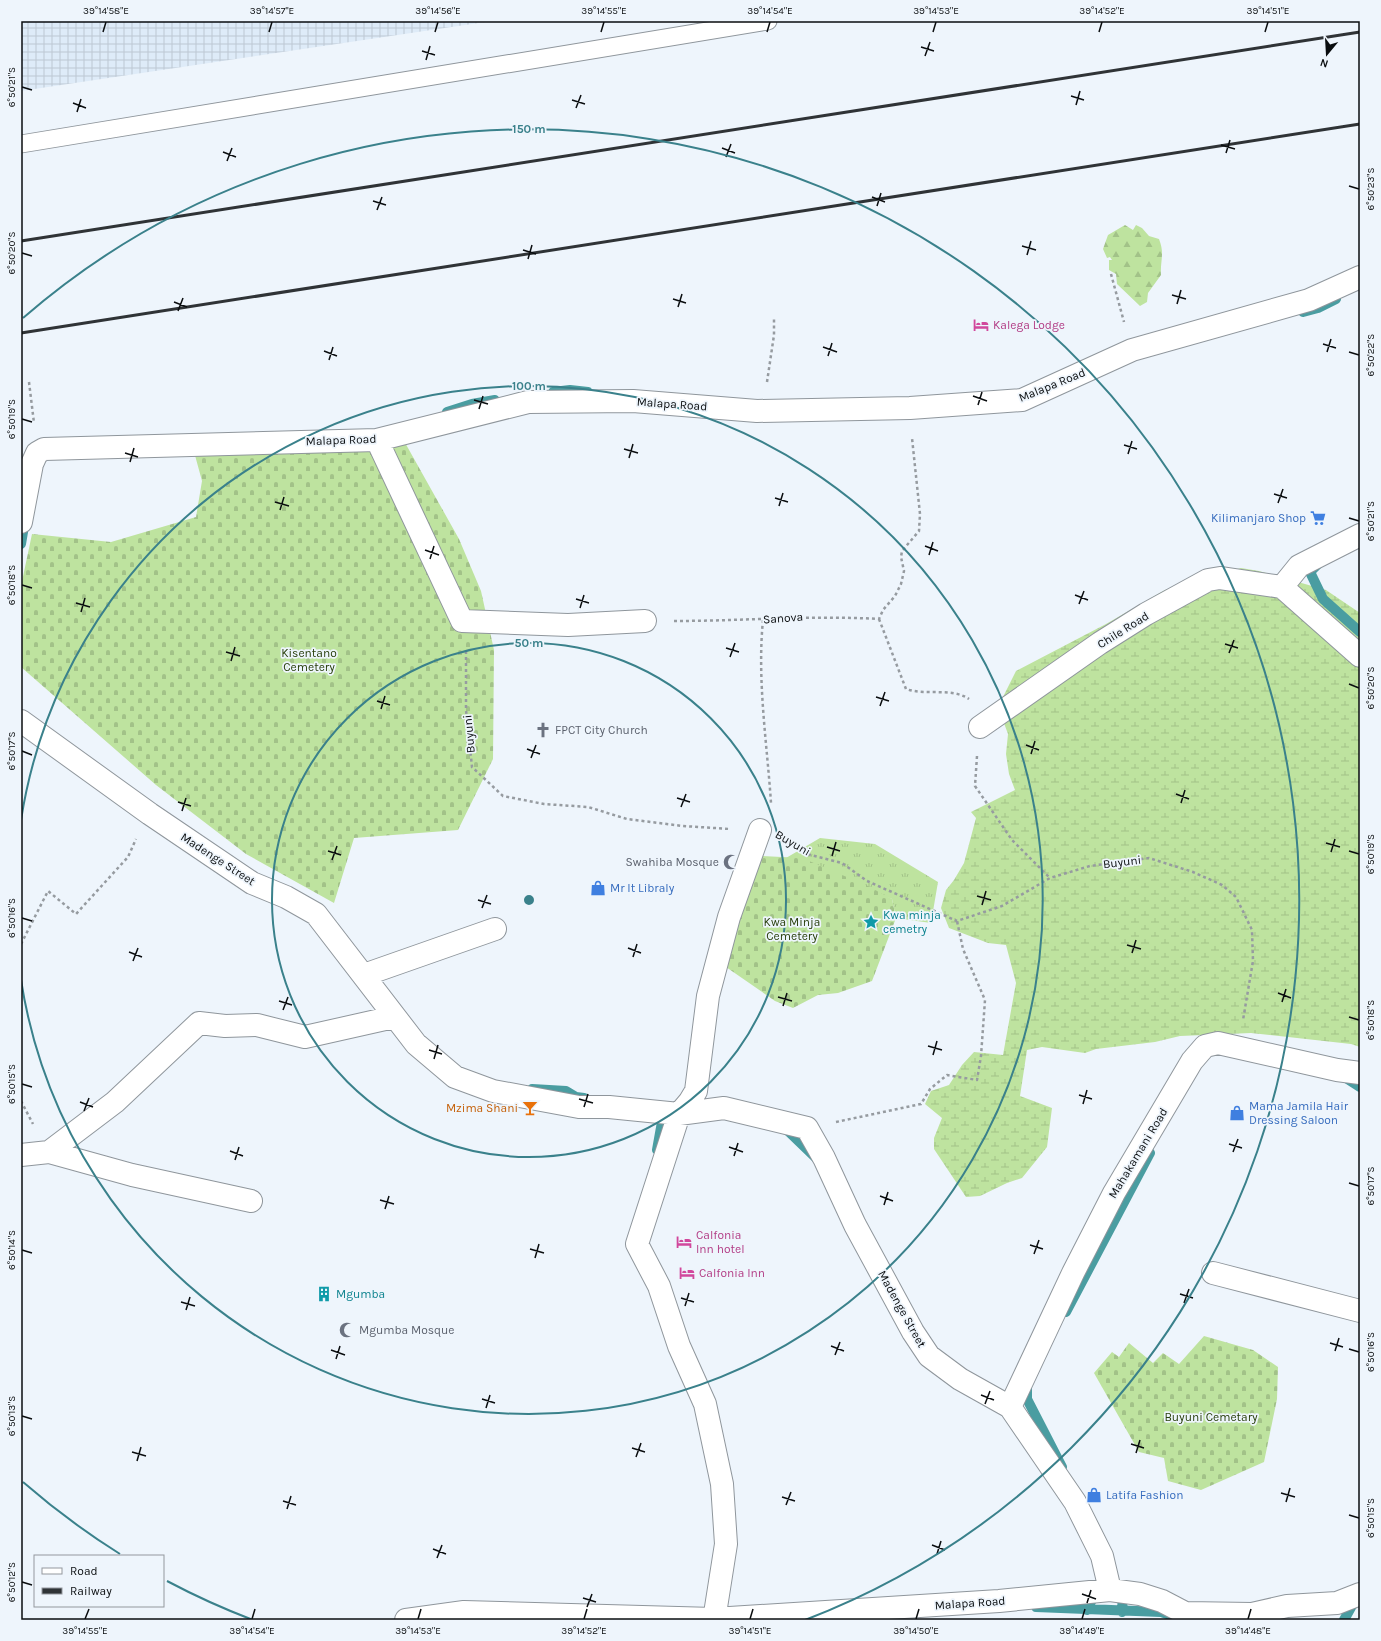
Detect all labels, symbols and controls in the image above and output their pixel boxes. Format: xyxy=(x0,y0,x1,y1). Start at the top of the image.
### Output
text: 39°14'58"E xyxy=(83,5,129,17)
text: 39°14'57"E xyxy=(250,5,294,17)
text: 39°14'56"E xyxy=(415,5,461,17)
text: 39°14'55"E xyxy=(581,5,627,17)
text: 39°14'54"E xyxy=(747,5,793,17)
text: 39°14'53"E xyxy=(913,5,959,17)
text: 39°14'52"E xyxy=(1079,5,1125,17)
text: 39°14'51"E xyxy=(1247,5,1289,17)
north arrow xyxy=(1307,34,1347,74)
text: N xyxy=(1318,56,1330,70)
text: 6°50'21"S xyxy=(6,67,18,107)
text: 150 m xyxy=(512,122,546,136)
text: 6°50'23"S xyxy=(1365,168,1377,210)
text: 6°50'20"S xyxy=(6,232,18,274)
hotel icon: Kalega Lodge xyxy=(972,316,990,334)
place label: Kalega Lodge xyxy=(993,318,1065,332)
text: 6°50'22"S xyxy=(1365,334,1377,376)
street label: Malapa Road xyxy=(1017,365,1087,405)
text: 100 m xyxy=(512,379,546,393)
street label: Malapa Road xyxy=(636,395,708,413)
text: 6°50'19"S xyxy=(6,399,18,439)
street label: Malapa Road xyxy=(305,432,377,448)
text: 6°50'21"S xyxy=(1365,501,1377,541)
supermarket icon: Kilimanjaro Shop xyxy=(1309,509,1327,527)
place label: Kilimanjaro Shop xyxy=(1211,511,1306,525)
text: 6°50'18"S xyxy=(6,565,18,605)
street label: Chile Road xyxy=(1095,609,1151,651)
street label: Sanova xyxy=(762,610,804,626)
text: 50 m xyxy=(515,636,544,650)
park label: Kisentano Cemetery xyxy=(281,646,337,674)
text: 6°50'20"S xyxy=(1365,667,1377,709)
street label: Buyuni xyxy=(460,714,478,754)
church icon: FPCT City Church xyxy=(534,721,552,739)
place label: FPCT City Church xyxy=(555,723,648,737)
text: 6°50'17"S xyxy=(6,731,18,771)
street label: Buyuni xyxy=(773,827,813,859)
street label: Madenge Street xyxy=(178,830,258,889)
text: 6°50'19"S xyxy=(1365,834,1377,874)
mosque icon: Swahiba Mosque xyxy=(722,853,740,871)
street label: Buyuni xyxy=(1102,853,1142,871)
place label: Swahiba Mosque xyxy=(626,855,719,869)
shop icon: Mr It Libraly xyxy=(589,879,607,897)
place label: Mr It Libraly xyxy=(610,881,675,895)
centre of rings xyxy=(522,893,536,907)
text: 6°50'16"S xyxy=(6,898,18,938)
place label: Kwa minja cemetry xyxy=(883,908,941,936)
place icon: Kwa minja cemetry xyxy=(862,913,880,931)
park label: Kwa Minja Cemetery xyxy=(764,915,820,943)
text: 6°50'18"S xyxy=(1365,1000,1377,1040)
text: 6°50'15"S xyxy=(6,1064,18,1104)
bar icon: Mzima Shani xyxy=(521,1099,539,1117)
place label: Mama Jamila Hair Dressing Saloon xyxy=(1249,1099,1349,1127)
place label: Mzima Shani xyxy=(446,1101,518,1115)
shop icon: Mama Jamila Hair Dressing Saloon xyxy=(1228,1104,1246,1122)
street label: Mahakamani Road xyxy=(1105,1105,1171,1201)
text: 6°50'17"S xyxy=(1365,1166,1377,1206)
place label: Calfonia Inn hotel xyxy=(696,1228,745,1256)
text: 6°50'14"S xyxy=(6,1230,18,1270)
hotel icon: Calfonia Inn hotel xyxy=(675,1233,693,1251)
hotel icon: Calfonia Inn xyxy=(678,1264,696,1282)
place label: Calfonia Inn xyxy=(699,1266,765,1280)
street label: Madenge Street xyxy=(875,1268,929,1350)
building icon: Mgumba xyxy=(315,1285,333,1303)
place label: Mgumba xyxy=(336,1287,385,1301)
mosque icon: Mgumba Mosque xyxy=(338,1321,356,1339)
place label: Mgumba Mosque xyxy=(359,1323,454,1337)
text: 6°50'16"S xyxy=(1365,1332,1377,1372)
text: 6°50'13"S xyxy=(6,1396,18,1436)
park label: Buyuni Cemetary xyxy=(1164,1410,1258,1424)
shop icon: Latifa Fashion xyxy=(1085,1486,1103,1504)
place label: Latifa Fashion xyxy=(1106,1488,1183,1502)
text: 6°50'15"S xyxy=(1365,1498,1377,1538)
legend xyxy=(34,1555,164,1607)
text: 6°50'12"S xyxy=(6,1562,18,1602)
text: Road xyxy=(70,1564,98,1578)
text: Railway xyxy=(70,1584,112,1598)
street label: Malapa Road xyxy=(934,1594,1006,1612)
text: 39°14'55"E xyxy=(62,1625,108,1637)
text: 39°14'54"E xyxy=(229,1625,275,1637)
text: 39°14'53"E xyxy=(395,1625,441,1637)
text: 39°14'52"E xyxy=(561,1625,607,1637)
text: 39°14'51"E xyxy=(729,1625,771,1637)
text: 39°14'50"E xyxy=(893,1625,939,1637)
text: 39°14'49"E xyxy=(1059,1625,1105,1637)
text: 39°14'48"E xyxy=(1225,1625,1271,1637)

